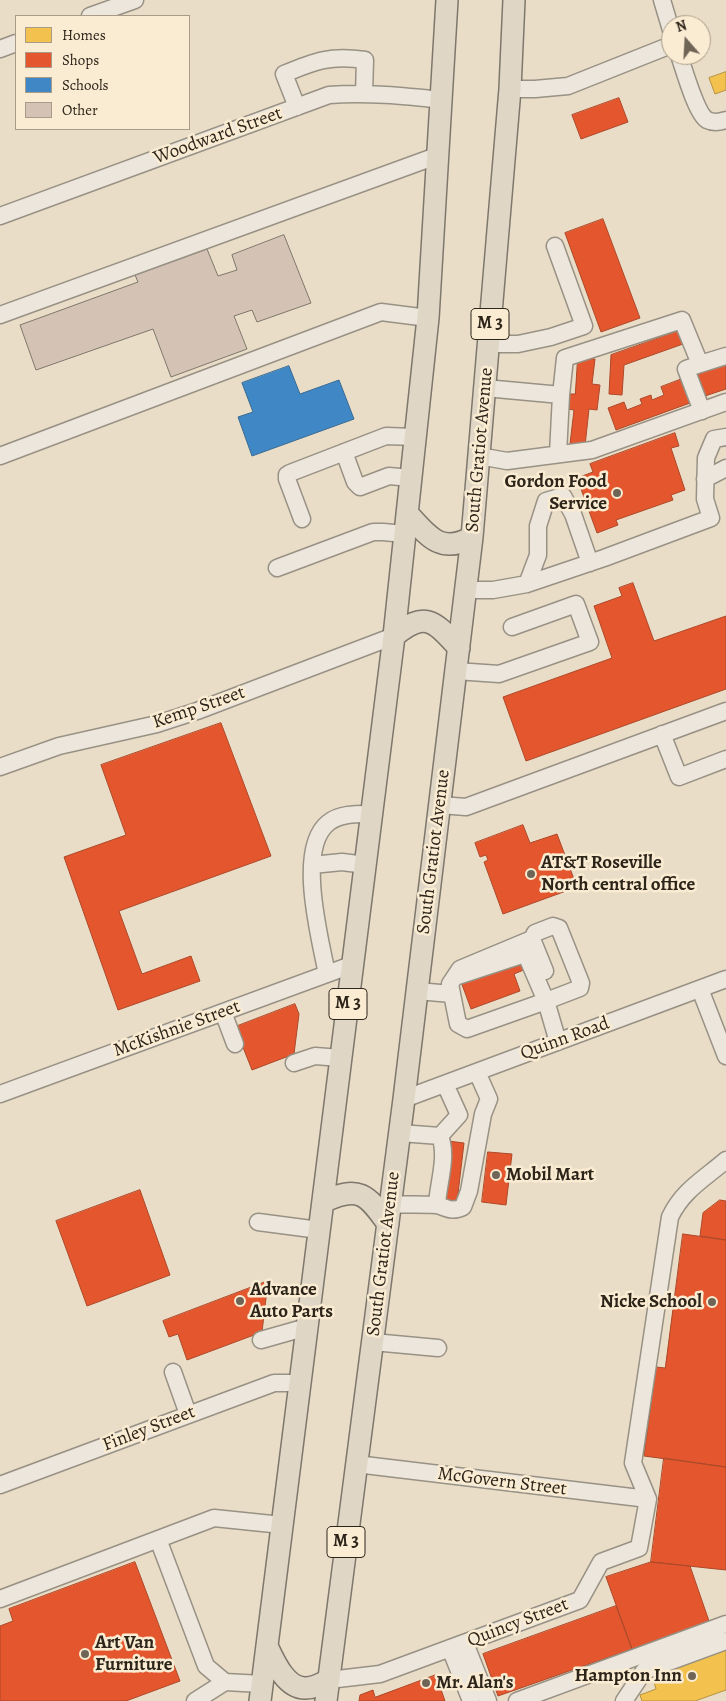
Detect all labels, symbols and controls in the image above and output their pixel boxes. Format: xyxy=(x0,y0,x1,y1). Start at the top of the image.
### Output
legend xyxy=(15,15,190,130)
north arrow xyxy=(661,15,711,65)
text: N xyxy=(673,16,689,37)
text: Homes xyxy=(62,25,106,45)
text: Shops xyxy=(62,50,99,70)
text: Schools xyxy=(62,75,109,95)
text: Other xyxy=(62,100,98,120)
street label: Woodward Street xyxy=(151,102,285,170)
road number: M 3 xyxy=(471,308,509,339)
street label: South Gratiot Avenue xyxy=(461,367,499,533)
place label: Gordon Food Service xyxy=(504,471,607,515)
marker: Gordon Food Service xyxy=(611,487,623,499)
street label: Kemp Street xyxy=(150,682,248,734)
street label: South Gratiot Avenue xyxy=(413,768,455,936)
place label: AT&T Roseville North central office xyxy=(541,852,695,896)
marker: AT&T Roseville North central office xyxy=(525,868,537,880)
road number: M 3 xyxy=(329,989,367,1020)
street label: McKishnie Street xyxy=(111,996,243,1062)
street label: Quinn Road xyxy=(517,1012,613,1066)
place label: Mobil Mart xyxy=(506,1164,594,1186)
marker: Mobil Mart xyxy=(490,1169,502,1181)
street label: South Gratiot Avenue xyxy=(363,1170,405,1338)
place label: Advance Auto Parts xyxy=(250,1279,333,1323)
place label: Nicke School xyxy=(600,1291,702,1313)
marker: Advance Auto Parts xyxy=(234,1295,246,1307)
marker: Nicke School xyxy=(706,1296,718,1308)
street label: Finley Street xyxy=(100,1401,198,1457)
street label: McGovern Street xyxy=(436,1463,568,1501)
road number: M 3 xyxy=(327,1526,365,1558)
street label: Quincy Street xyxy=(464,1593,572,1653)
place label: Art Van Furniture xyxy=(95,1632,172,1676)
marker: Art Van Furniture xyxy=(79,1648,91,1660)
place label: Hampton Inn xyxy=(575,1665,682,1687)
marker: Hampton Inn xyxy=(686,1670,698,1682)
place label: Mr. Alan's xyxy=(436,1672,514,1694)
marker: Mr. Alan's xyxy=(420,1677,432,1689)

